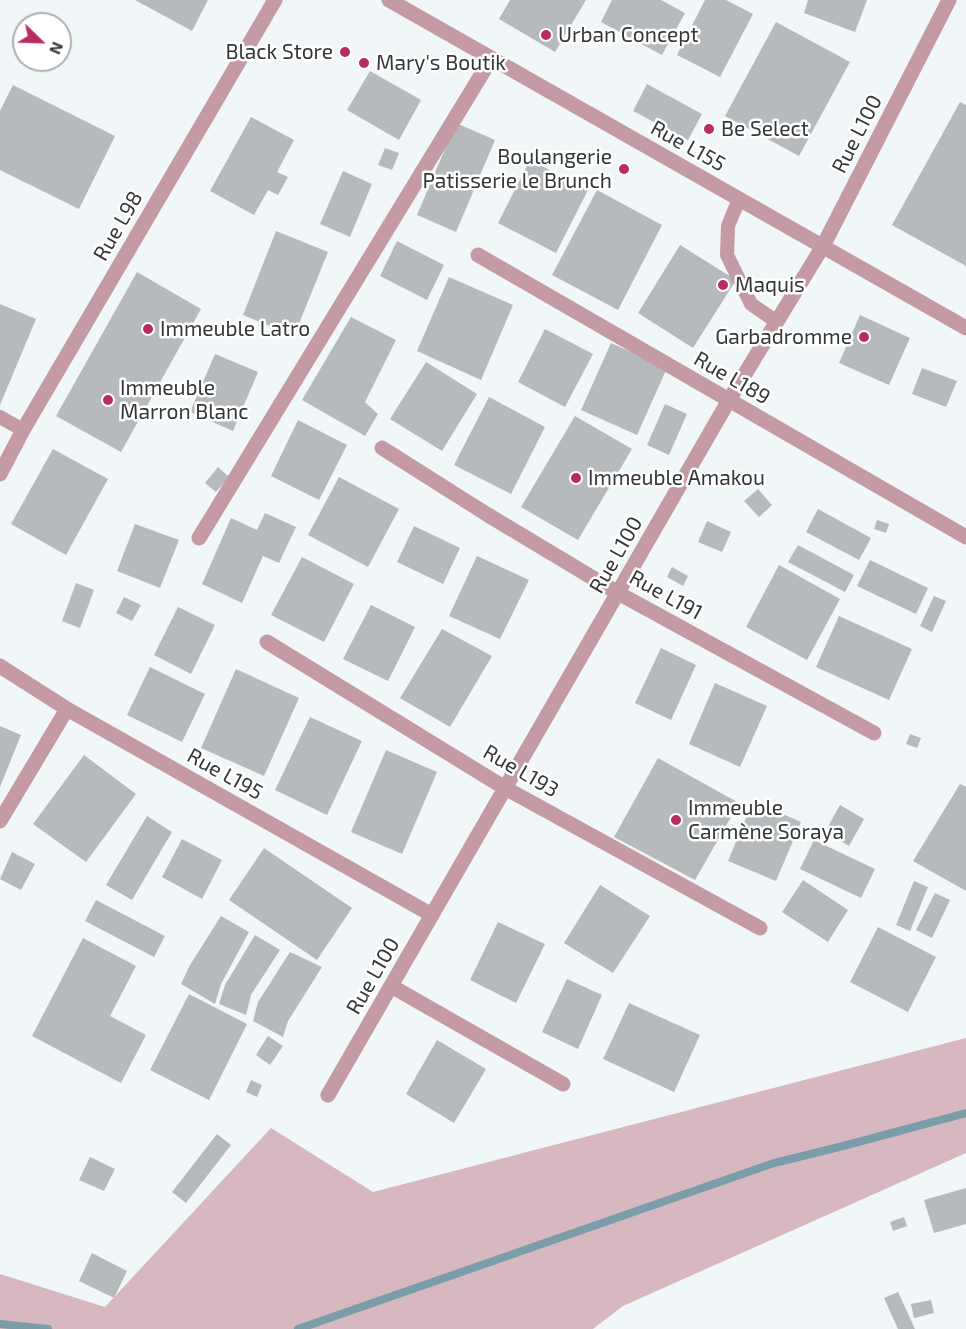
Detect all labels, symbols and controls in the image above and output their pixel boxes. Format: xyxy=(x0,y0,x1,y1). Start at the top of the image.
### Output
north arrow xyxy=(12,12,72,72)
place label: Urban Concept xyxy=(558,22,698,48)
marker: Urban Concept xyxy=(539,28,553,42)
text: N xyxy=(46,39,68,57)
place label: Black Store xyxy=(226,39,333,65)
marker: Black Store xyxy=(338,45,352,59)
place label: Mary's Boutik xyxy=(376,50,506,76)
marker: Mary's Boutik xyxy=(357,56,371,70)
street label: Rue L100 xyxy=(827,91,887,177)
street label: Rue L155 xyxy=(646,115,730,177)
place label: Be Select xyxy=(721,116,809,142)
marker: Be Select xyxy=(702,122,716,136)
place label: Boulangerie Patisserie le Brunch xyxy=(422,144,612,194)
marker: Boulangerie Patisserie le Brunch xyxy=(617,162,631,176)
street label: Rue L98 xyxy=(88,187,148,265)
place label: Maquis xyxy=(735,272,805,298)
marker: Maquis xyxy=(716,278,730,292)
place label: Immeuble Latro xyxy=(160,316,310,342)
marker: Immeuble Latro xyxy=(141,322,155,336)
place label: Garbadromme xyxy=(715,324,852,350)
marker: Garbadromme xyxy=(857,330,871,344)
street label: Rue L189 xyxy=(689,346,775,410)
place label: Immeuble Marron Blanc xyxy=(120,375,249,425)
marker: Immeuble Marron Blanc xyxy=(101,393,115,407)
place label: Immeuble Amakou xyxy=(588,465,765,491)
marker: Immeuble Amakou xyxy=(569,471,583,485)
street label: Rue L100 xyxy=(584,512,648,598)
street label: Rue L191 xyxy=(625,565,707,625)
street label: Rue L193 xyxy=(479,739,563,803)
street label: Rue L195 xyxy=(183,743,267,805)
place label: Immeuble Carmène Soraya xyxy=(688,795,844,845)
marker: Immeuble Carmène Soraya xyxy=(669,813,683,827)
street label: Rue L100 xyxy=(341,933,405,1019)

